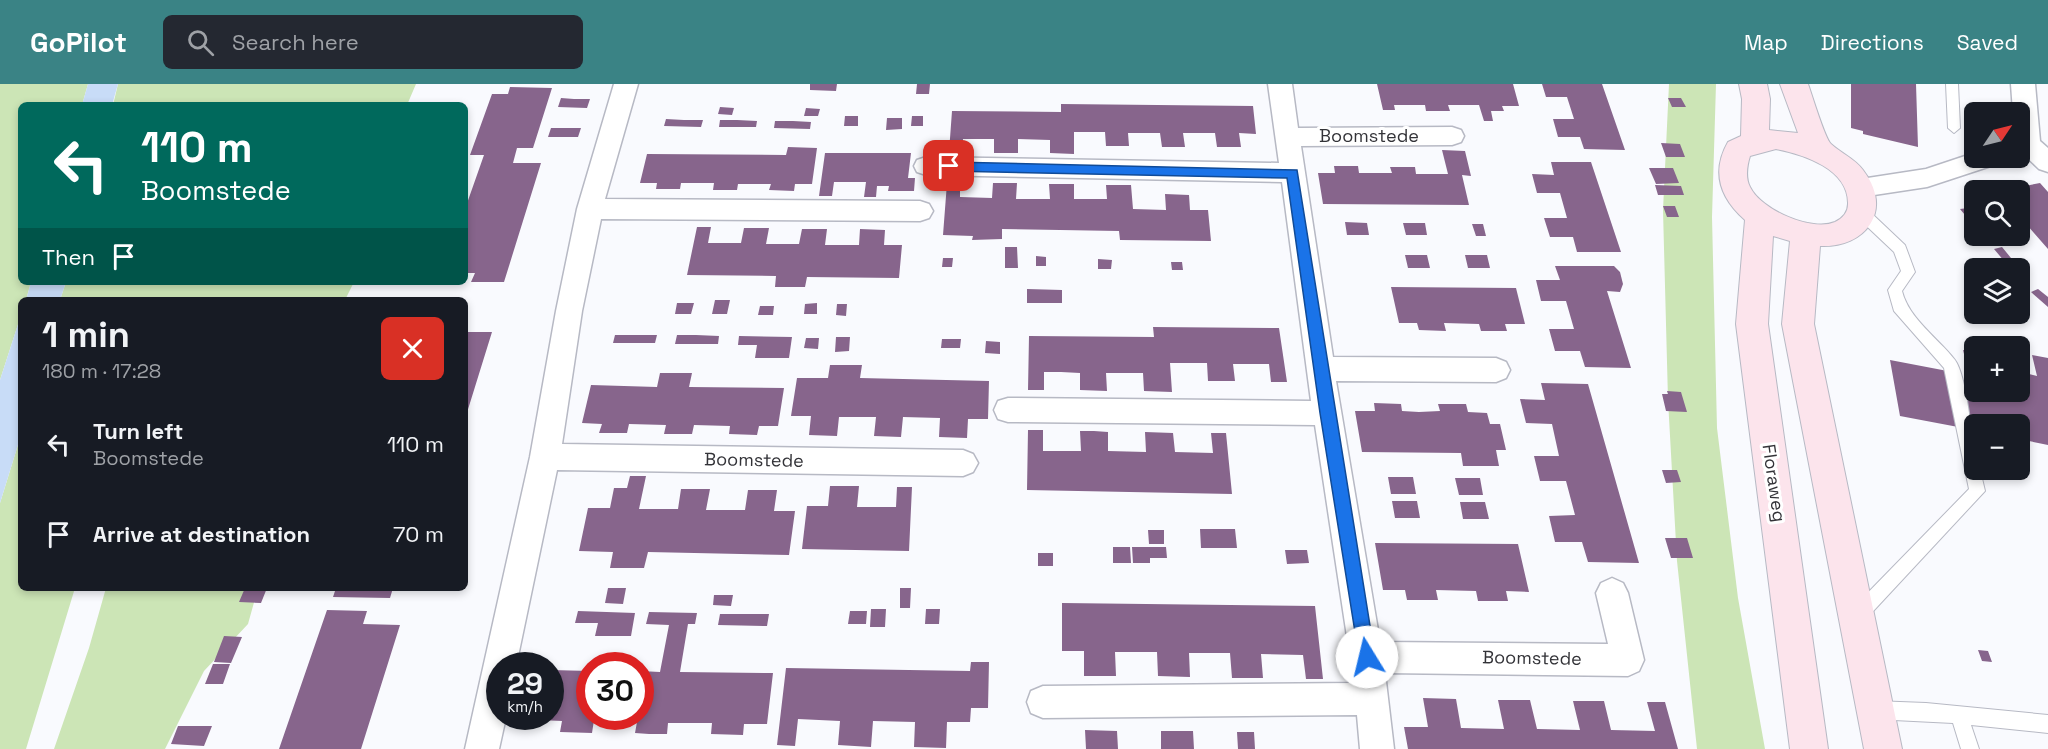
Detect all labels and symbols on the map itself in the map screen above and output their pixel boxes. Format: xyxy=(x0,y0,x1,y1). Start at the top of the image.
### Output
north arrow xyxy=(1964,102,2030,168)
street label: Boomstede xyxy=(1319,124,1419,147)
pin xyxy=(923,140,974,191)
street label: Floraweg xyxy=(1758,443,1791,523)
street label: Boomstede xyxy=(704,447,804,472)
position arrow xyxy=(1335,625,1399,689)
street label: Boomstede xyxy=(1482,645,1582,670)
speed limit sign: 30 xyxy=(576,652,654,730)

